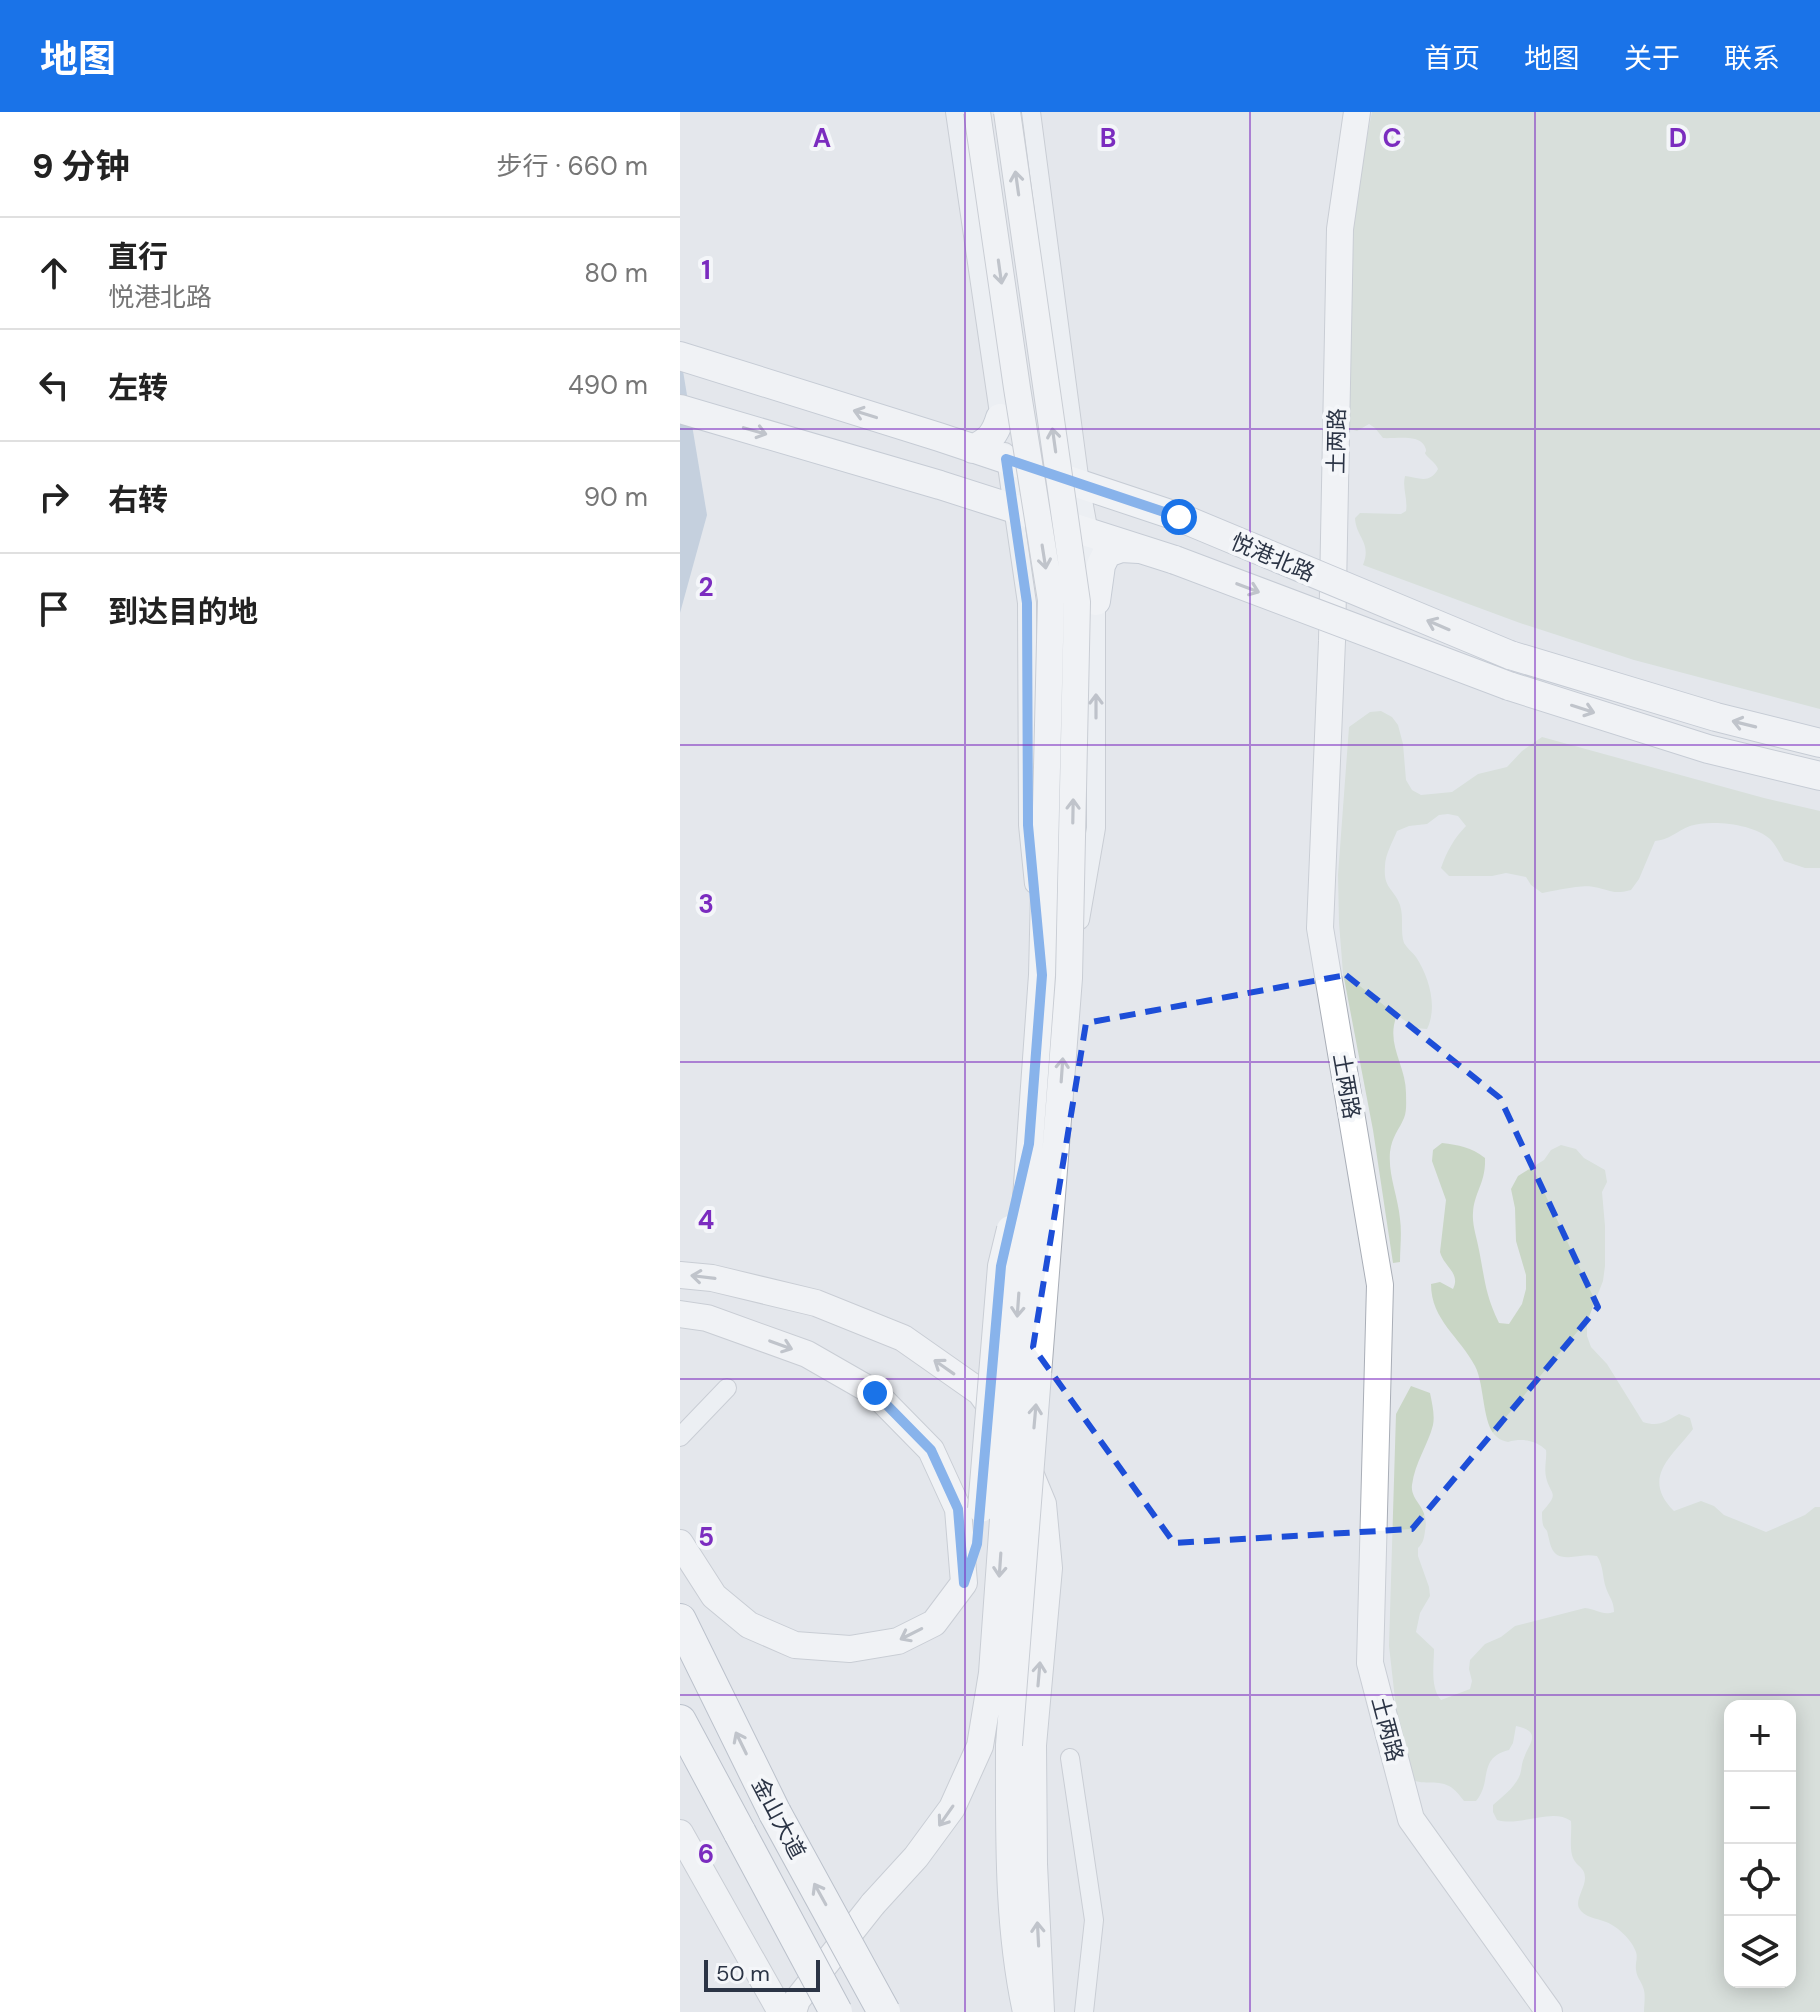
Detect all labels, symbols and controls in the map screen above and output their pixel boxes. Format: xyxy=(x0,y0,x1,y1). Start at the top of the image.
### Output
text: 地图 xyxy=(40,34,116,84)
text: 首页 xyxy=(1424,40,1480,77)
text: 地图 xyxy=(1524,40,1580,77)
text: 关于 xyxy=(1624,40,1680,77)
text: 联系 xyxy=(1724,40,1780,77)
text: A xyxy=(813,121,831,155)
text: B xyxy=(1100,121,1116,155)
text: C xyxy=(1382,121,1402,155)
text: D xyxy=(1669,121,1687,155)
text: 9 分钟 xyxy=(32,144,130,189)
text: 步行 · 660 m xyxy=(496,149,648,183)
one-way arrow xyxy=(1009,171,1024,196)
text: 直行 xyxy=(108,237,168,276)
icon: ahead xyxy=(32,251,76,295)
text: 1 xyxy=(701,253,711,287)
text: 80 m xyxy=(584,256,648,290)
one-way arrow xyxy=(993,259,1008,284)
text: 悦港北路 xyxy=(108,280,212,314)
icon: left xyxy=(32,363,76,407)
text: 左转 xyxy=(108,368,168,407)
text: 490 m xyxy=(568,368,648,402)
one-way arrow xyxy=(853,405,878,420)
street label: 土两路 xyxy=(1321,408,1352,474)
one-way arrow xyxy=(741,424,767,439)
one-way arrow xyxy=(1046,428,1061,454)
icon: right xyxy=(32,475,76,519)
text: 右转 xyxy=(108,480,168,519)
text: 90 m xyxy=(584,480,648,514)
route start xyxy=(1161,499,1197,535)
street label: 悦港北路 xyxy=(1227,527,1319,588)
one-way arrow xyxy=(1037,544,1052,569)
text: 2 xyxy=(698,570,714,604)
one-way arrow xyxy=(1235,581,1260,596)
icon: arrive xyxy=(32,587,76,631)
text: 到达目的地 xyxy=(108,592,258,631)
one-way arrow xyxy=(1426,617,1451,631)
one-way arrow xyxy=(1088,693,1104,720)
one-way arrow xyxy=(1570,702,1596,717)
one-way arrow xyxy=(1732,716,1758,731)
one-way arrow xyxy=(1065,798,1080,825)
text: 3 xyxy=(698,887,714,921)
street label: 土两路 xyxy=(1326,1051,1367,1121)
one-way arrow xyxy=(1055,1058,1070,1084)
text: 4 xyxy=(698,1203,714,1237)
one-way arrow xyxy=(691,1269,716,1284)
one-way arrow xyxy=(1010,1292,1025,1318)
one-way arrow xyxy=(768,1338,793,1353)
one-way arrow xyxy=(934,1359,956,1375)
route end xyxy=(857,1375,893,1411)
one-way arrow xyxy=(1028,1403,1043,1430)
text: 5 xyxy=(698,1520,714,1554)
one-way arrow xyxy=(992,1551,1007,1578)
one-way arrow xyxy=(900,1627,924,1642)
one-way arrow xyxy=(1032,1662,1047,1688)
street label: 土两路 xyxy=(1365,1693,1410,1765)
map controls xyxy=(1724,1700,1796,1988)
button: + xyxy=(1724,1700,1796,1772)
one-way arrow xyxy=(733,1732,748,1756)
button: − xyxy=(1724,1772,1796,1844)
street label: 金山大道 xyxy=(745,1773,812,1864)
one-way arrow xyxy=(938,1804,954,1826)
text: 6 xyxy=(698,1837,714,1871)
button: locate xyxy=(1724,1844,1796,1916)
one-way arrow xyxy=(811,1883,827,1907)
button: layers xyxy=(1724,1916,1796,1988)
one-way arrow xyxy=(1030,1921,1045,1948)
scale bar xyxy=(704,1956,820,1992)
text: 50 m xyxy=(716,1959,770,1988)

